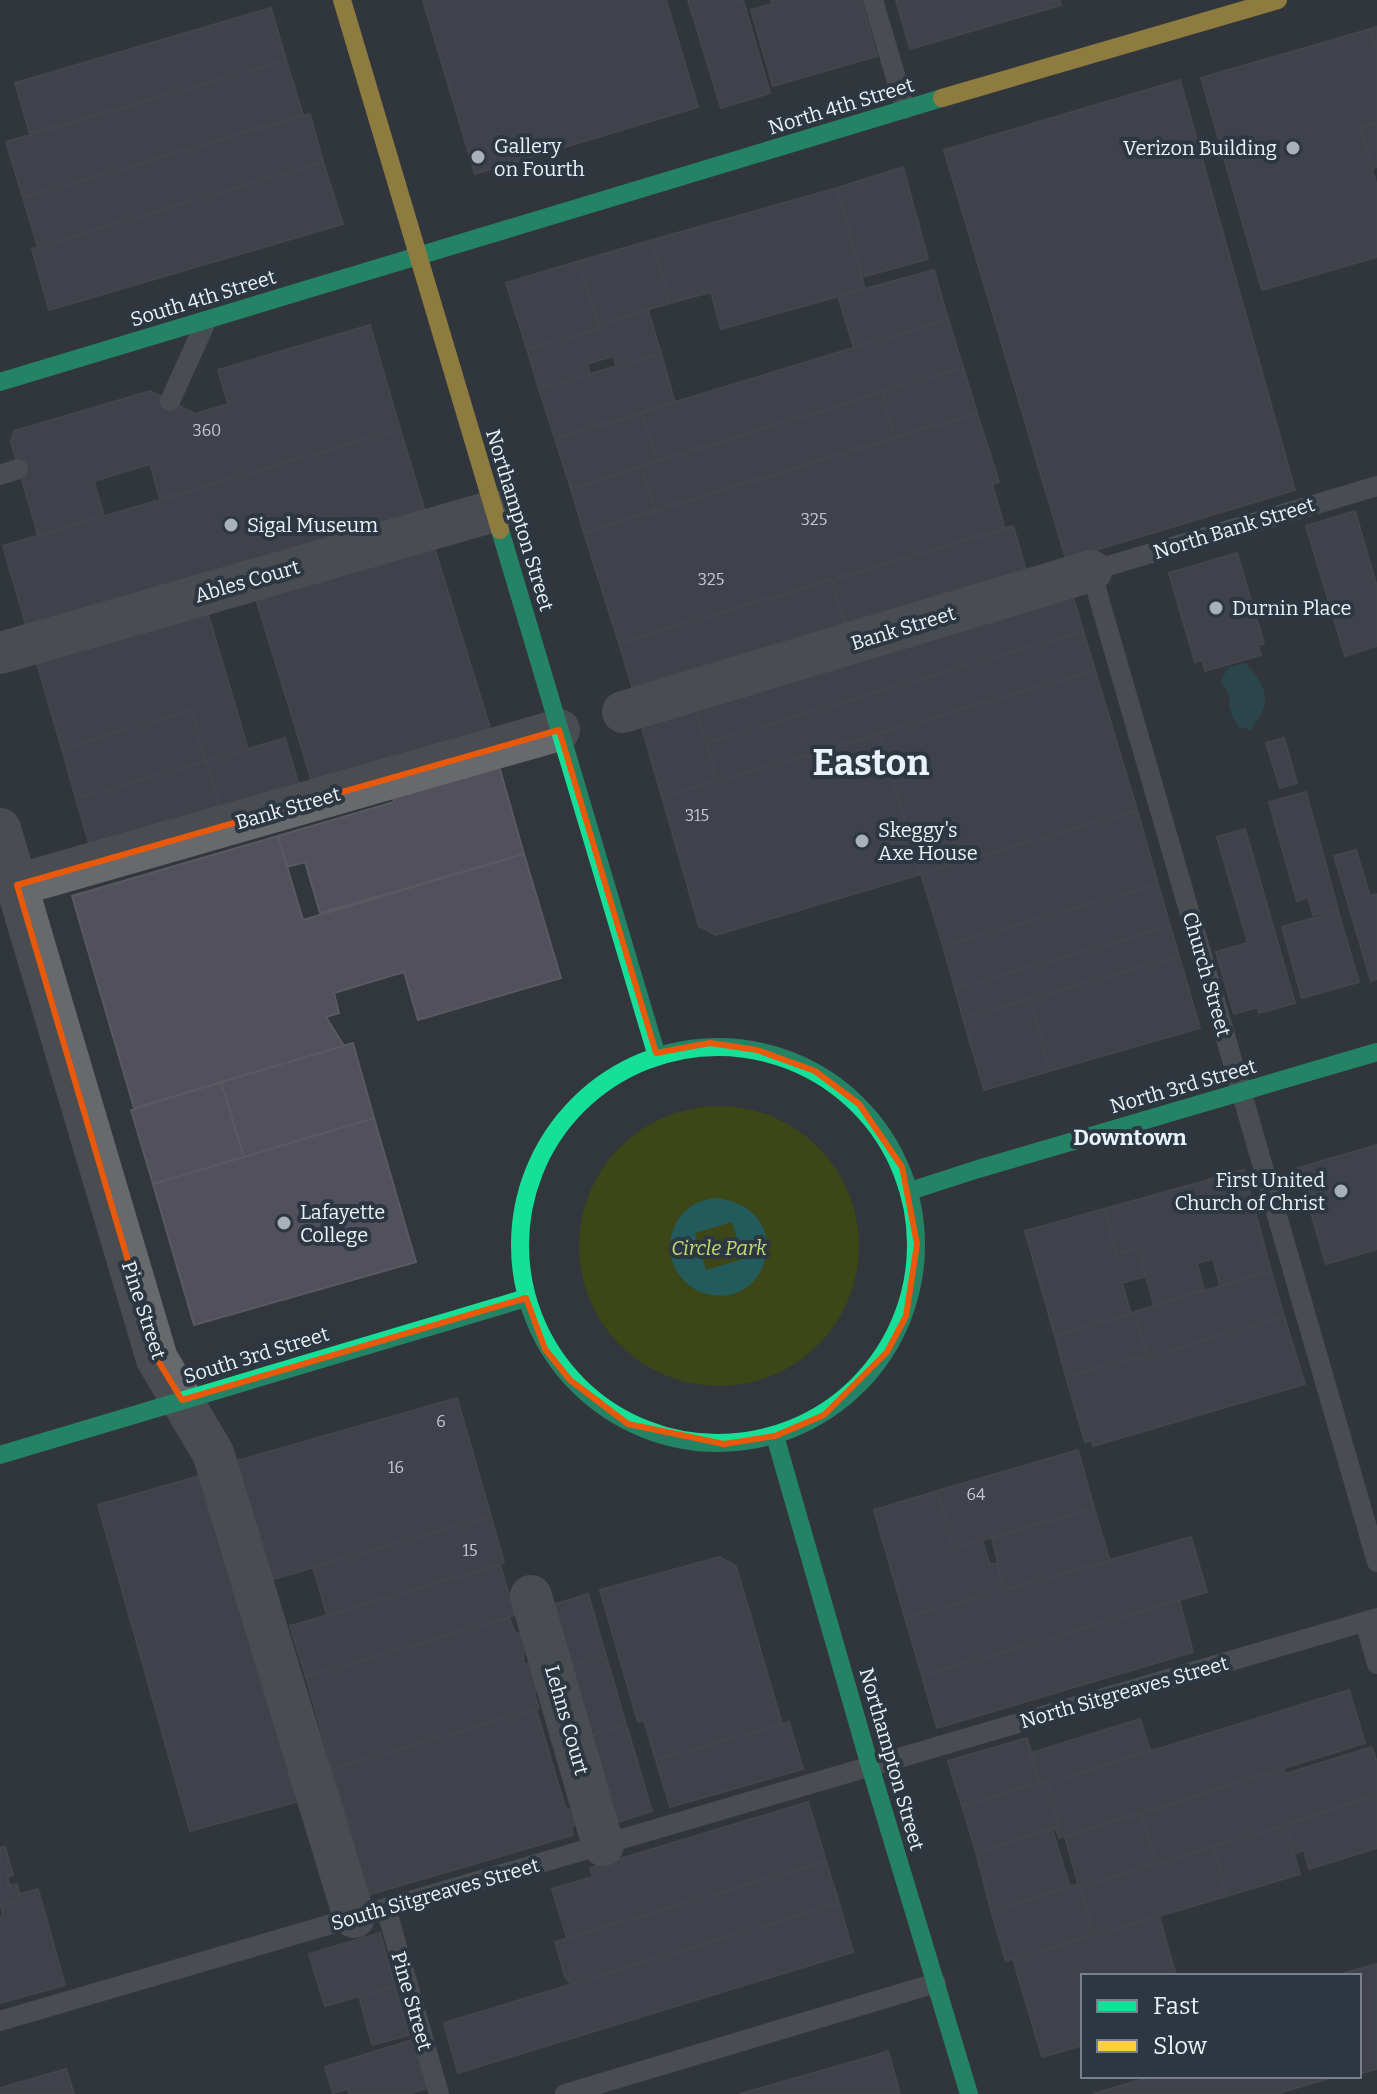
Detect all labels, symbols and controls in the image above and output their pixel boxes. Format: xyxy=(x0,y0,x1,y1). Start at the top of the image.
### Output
street label: North 4th Street xyxy=(765,72,917,140)
place label: Gallery on Fourth xyxy=(494,134,585,181)
place label: Verizon Building xyxy=(1123,136,1277,160)
marker: Verizon Building xyxy=(1284,139,1302,157)
marker: Gallery on Fourth xyxy=(469,148,487,166)
street label: South 4th Street xyxy=(127,264,279,332)
house number: 360 xyxy=(193,421,221,440)
street label: Northampton Street xyxy=(481,426,559,614)
street label: North Bank Street xyxy=(1151,492,1317,564)
house number: 325 xyxy=(801,510,827,529)
place label: Sigal Museum xyxy=(247,513,378,537)
marker: Sigal Museum xyxy=(222,516,240,534)
street label: Ables Court xyxy=(192,555,302,607)
house number: 325 xyxy=(698,570,724,589)
place label: Durnin Place xyxy=(1232,596,1351,620)
marker: Durnin Place xyxy=(1207,599,1225,617)
street label: Bank Street xyxy=(848,601,958,655)
district label: Easton xyxy=(813,741,929,785)
street label: Bank Street xyxy=(233,782,343,834)
house number: 315 xyxy=(685,806,709,825)
place label: Skeggy's Axe House xyxy=(878,818,978,865)
marker: Skeggy's Axe House xyxy=(853,832,871,850)
street label: Church Street xyxy=(1178,909,1236,1039)
street label: North 3rd Street xyxy=(1107,1054,1259,1118)
district label: Downtown xyxy=(1073,1124,1187,1151)
place label: First United Church of Christ xyxy=(1175,1168,1325,1215)
marker: First United Church of Christ xyxy=(1332,1182,1350,1200)
place label: Lafayette College xyxy=(300,1200,385,1247)
marker: Lafayette College xyxy=(275,1214,293,1232)
park label: Circle Park xyxy=(671,1236,767,1260)
street label: Pine Street xyxy=(117,1258,171,1362)
street label: South 3rd Street xyxy=(180,1321,332,1389)
house number: 6 xyxy=(436,1412,446,1431)
house number: 16 xyxy=(388,1458,404,1477)
house number: 64 xyxy=(967,1485,986,1504)
house number: 15 xyxy=(462,1541,478,1560)
street label: North Sitgreaves Street xyxy=(1017,1651,1231,1733)
street label: Lehns Court xyxy=(540,1663,594,1777)
street label: Northampton Street xyxy=(854,1665,930,1853)
street label: South Sitgreaves Street xyxy=(328,1853,542,1935)
street label: Pine Street xyxy=(386,1949,438,2053)
legend xyxy=(1081,1974,1361,2078)
text: Fast xyxy=(1153,1992,1199,2020)
text: Slow xyxy=(1153,2032,1208,2060)

